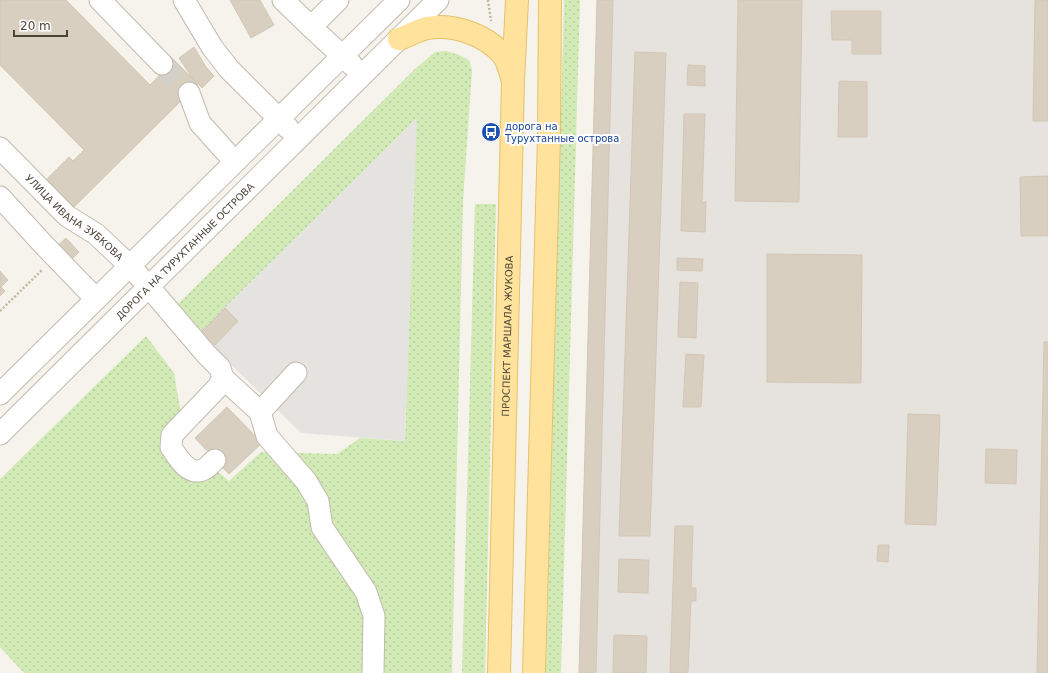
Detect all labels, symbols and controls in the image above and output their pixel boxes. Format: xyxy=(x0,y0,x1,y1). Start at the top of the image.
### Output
scale bar xyxy=(14,12,67,38)
text: 20 m xyxy=(20,19,51,33)
bus stop icon: дорога на Турухтанные острова xyxy=(480,121,502,143)
place label: дорога на Турухтанные острова xyxy=(504,121,619,144)
street label: УЛИЦА ИВАНА ЗУБКОВА xyxy=(24,172,126,262)
street label: ДОРОГА НА ТУРУХТАННЫЕ ОСТРОВА xyxy=(114,180,256,322)
street label: ПРОСПЕКТ МАРШАЛА ЖУКОВА xyxy=(500,255,514,417)

